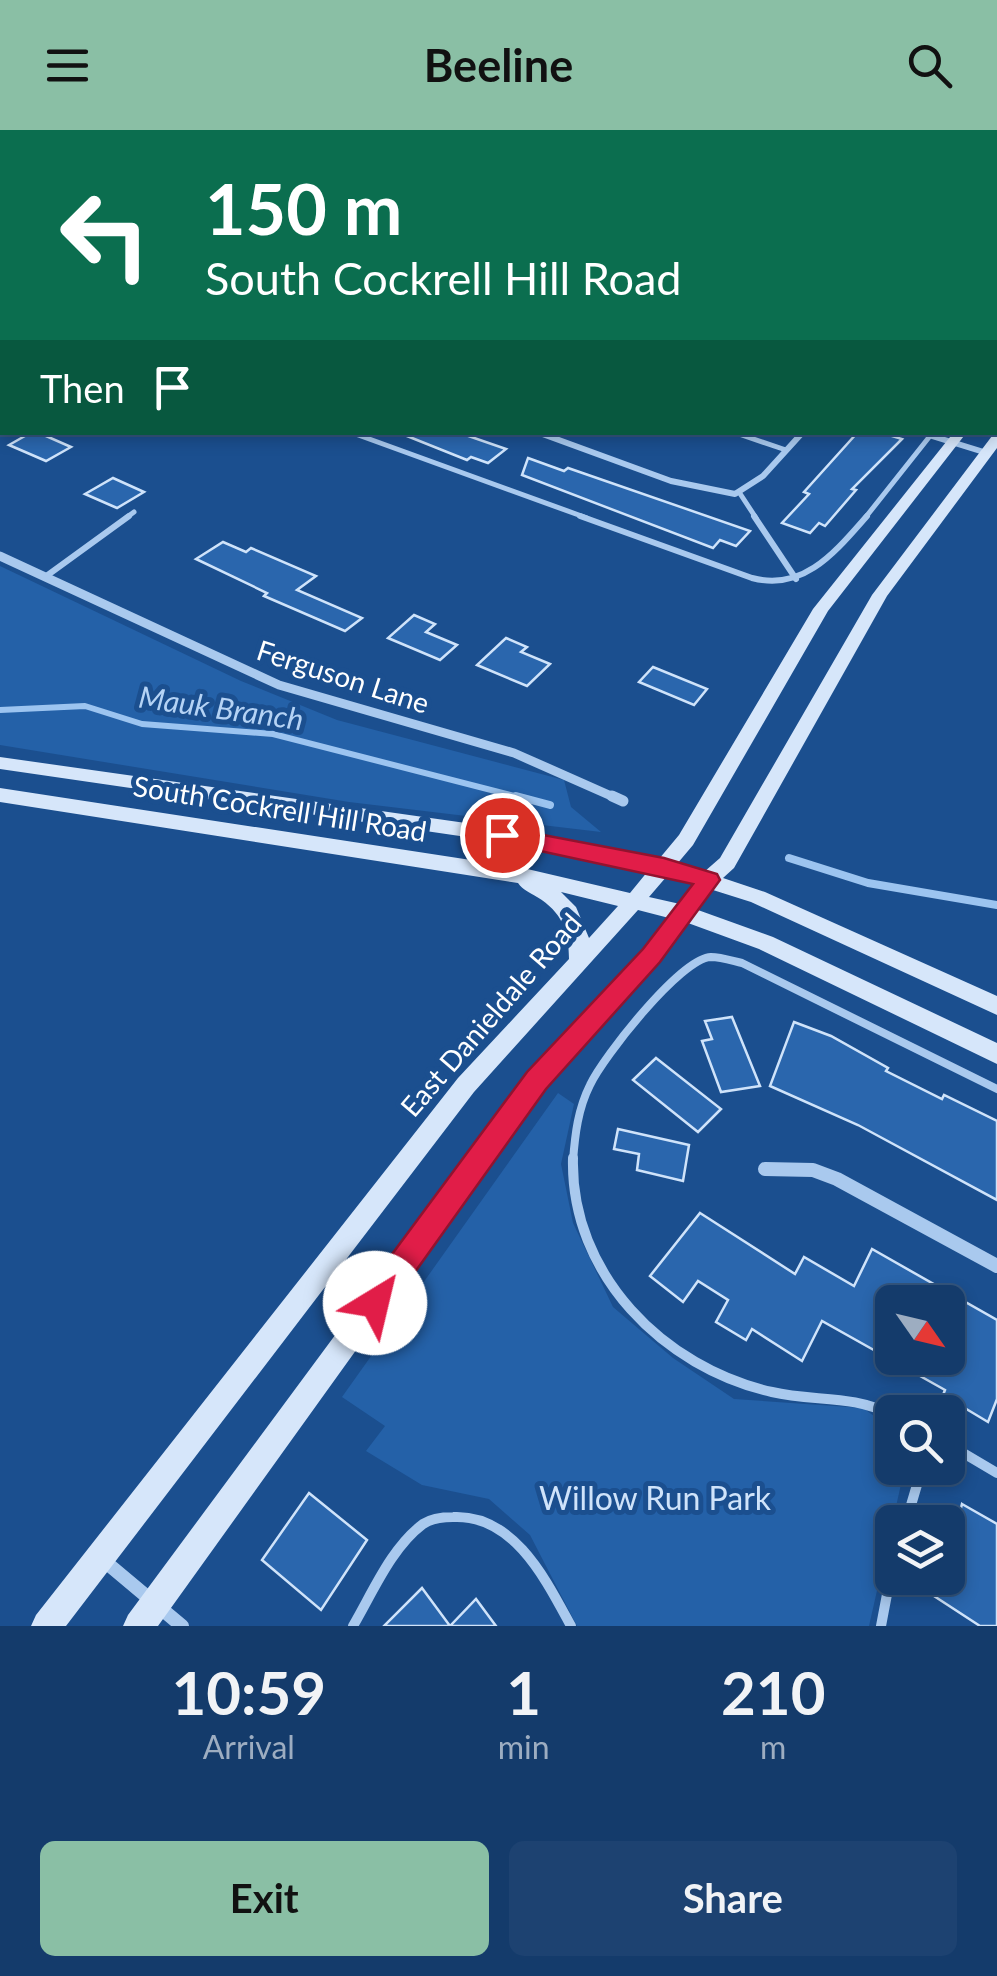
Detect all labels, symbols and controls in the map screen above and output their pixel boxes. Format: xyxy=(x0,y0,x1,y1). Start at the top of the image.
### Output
icon: menu xyxy=(40,38,95,93)
text: Beeline xyxy=(424,38,573,92)
icon: search xyxy=(902,38,957,93)
text: 150 m xyxy=(205,166,402,250)
icon: left xyxy=(40,170,170,300)
text: South Cockrell Hill Road xyxy=(205,251,681,305)
icon: arrive xyxy=(145,360,200,415)
text: Then xyxy=(40,365,125,411)
street label: Ferguson Lane xyxy=(253,632,434,720)
water label: Mauk Branch xyxy=(137,678,306,736)
street label: South Cockrell Hill Road xyxy=(131,768,429,848)
pin xyxy=(460,793,545,878)
icon: arrive xyxy=(475,808,530,863)
street label: East Danieldale Road xyxy=(393,906,588,1123)
position arrow xyxy=(323,1251,427,1355)
north arrow xyxy=(875,1285,965,1375)
map controls xyxy=(875,1285,965,1595)
button: search xyxy=(875,1395,965,1485)
park label: Willow Run Park xyxy=(539,1478,772,1517)
button: layers xyxy=(875,1505,965,1595)
text: 10:59 xyxy=(172,1656,326,1728)
text: 1 xyxy=(506,1656,541,1728)
text: 210 xyxy=(721,1656,825,1728)
text: Arrival xyxy=(203,1727,295,1766)
text: min xyxy=(498,1727,550,1766)
text: m xyxy=(760,1727,786,1766)
button: Exit xyxy=(40,1841,489,1956)
button: Share xyxy=(509,1841,957,1956)

